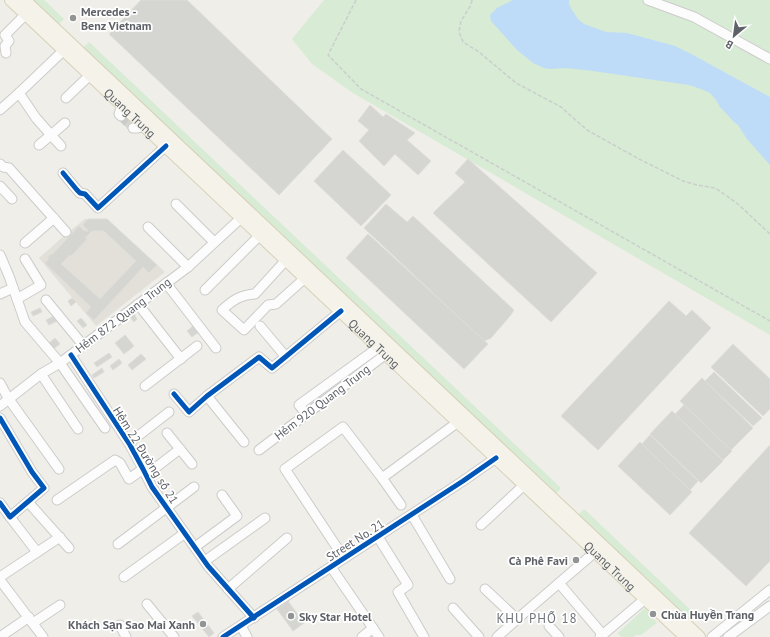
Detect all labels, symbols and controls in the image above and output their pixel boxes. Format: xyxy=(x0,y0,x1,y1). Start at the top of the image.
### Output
place label: Mercedes - Benz Vietnam xyxy=(81,4,152,33)
marker: Mercedes - Benz Vietnam xyxy=(68,13,78,23)
north arrow xyxy=(714,16,754,56)
text: B xyxy=(722,37,735,52)
street label: Quang Trung xyxy=(101,85,159,140)
street label: Hẻm 872 Quang Trung xyxy=(72,274,174,356)
street label: Quang Trung xyxy=(346,315,404,371)
street label: Hẻm 920 Quang Trung xyxy=(271,361,373,443)
street label: Hẻm 22 Đường số 21 xyxy=(110,404,182,506)
street label: Street No. 21 xyxy=(323,516,387,564)
street label: Quang Trung xyxy=(581,538,639,593)
place label: Cà Phê Favi xyxy=(509,553,568,568)
marker: Cà Phê Favi xyxy=(571,555,581,565)
place label: Chùa Huyền Trang xyxy=(661,607,754,622)
place label: Sky Star Hotel xyxy=(299,609,372,624)
marker: Chùa Huyền Trang xyxy=(648,609,658,619)
district label: KHU PHỐ 18 xyxy=(496,610,578,627)
marker: Sky Star Hotel xyxy=(286,611,296,621)
place label: Khách Sạn Sao Mai Xanh xyxy=(68,617,195,632)
marker: Khách Sạn Sao Mai Xanh xyxy=(198,619,208,629)

